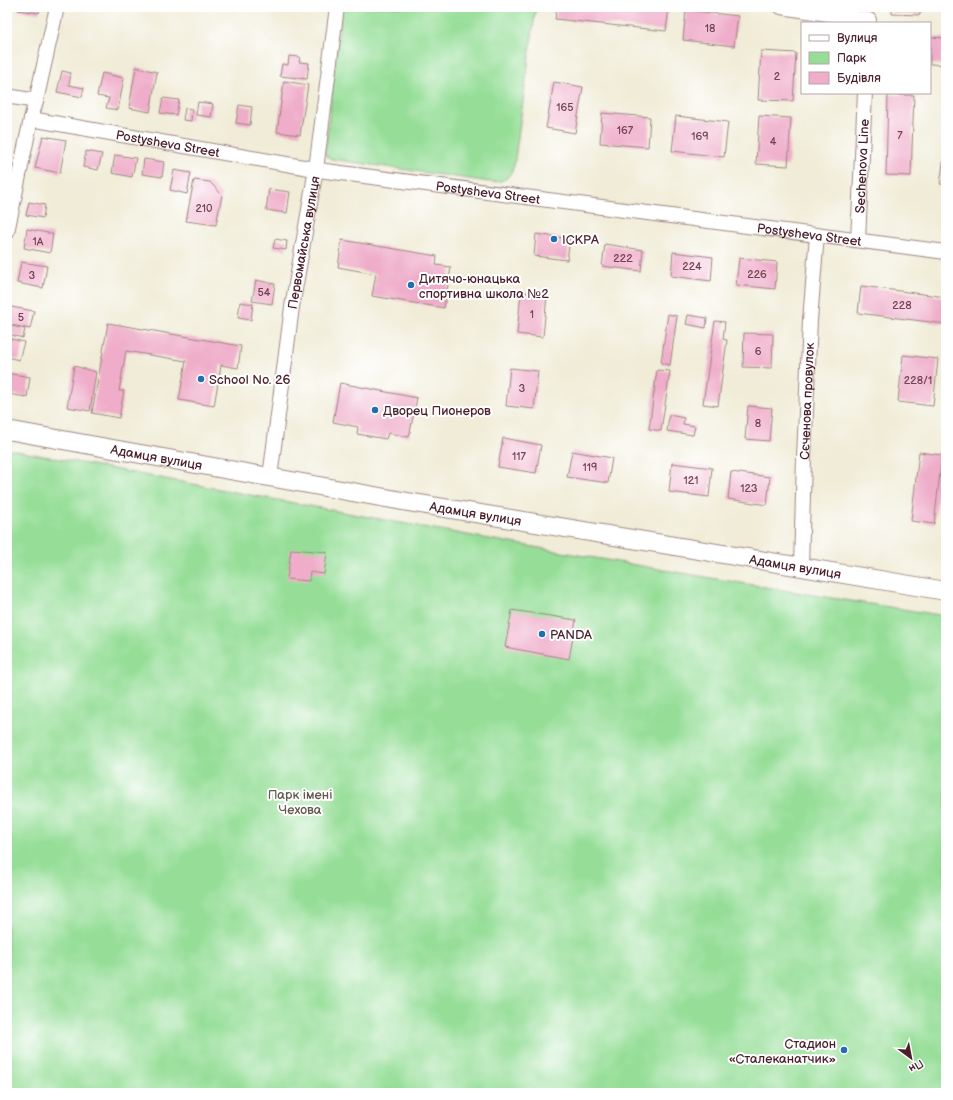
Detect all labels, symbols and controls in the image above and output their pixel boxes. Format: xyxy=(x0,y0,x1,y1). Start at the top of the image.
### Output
house number: 18 xyxy=(705,22,715,35)
legend xyxy=(801,22,931,94)
text: Вулиця xyxy=(837,31,878,46)
text: Парк xyxy=(837,51,867,66)
house number: 2 xyxy=(774,70,781,83)
text: Будівля xyxy=(837,71,881,86)
house number: 165 xyxy=(556,101,574,114)
street label: Sechenova Line xyxy=(852,118,873,214)
house number: 167 xyxy=(617,124,634,137)
street label: Postysheva Street xyxy=(115,127,221,161)
house number: 7 xyxy=(897,129,903,142)
house number: 169 xyxy=(691,130,709,143)
house number: 4 xyxy=(770,135,777,148)
street label: Первомайська вулиця xyxy=(285,175,324,310)
street label: Postysheva Street xyxy=(435,178,541,208)
house number: 210 xyxy=(195,202,213,215)
street label: Postysheva Street xyxy=(756,220,862,250)
place label: ІСКРА xyxy=(562,232,599,248)
marker: ІСКРА xyxy=(549,234,559,244)
house number: 1А xyxy=(33,235,44,248)
house number: 222 xyxy=(613,252,633,265)
house number: 224 xyxy=(682,260,702,273)
house number: 226 xyxy=(747,268,767,281)
house number: 3 xyxy=(29,269,36,282)
place label: Дитячо-юнацька спортивна школа №2 xyxy=(419,271,549,302)
marker: Дитячо-юнацька спортивна школа №2 xyxy=(406,280,416,290)
house number: 54 xyxy=(257,286,271,299)
house number: 228 xyxy=(892,299,912,312)
house number: 1 xyxy=(530,308,534,321)
house number: 5 xyxy=(18,311,24,324)
street label: Сєченова провулок xyxy=(797,342,818,460)
house number: 6 xyxy=(755,345,762,358)
place label: School No. 26 xyxy=(209,372,291,388)
marker: School No. 26 xyxy=(196,374,206,384)
house number: 228/1 xyxy=(904,374,932,387)
house number: 3 xyxy=(519,382,526,395)
place label: Дворец Пионеров xyxy=(383,403,491,419)
marker: Дворец Пионеров xyxy=(370,405,380,415)
house number: 8 xyxy=(755,417,761,430)
street label: Адамця вулиця xyxy=(108,442,204,474)
house number: 117 xyxy=(512,450,527,463)
house number: 119 xyxy=(583,461,597,474)
house number: 121 xyxy=(684,474,698,487)
house number: 123 xyxy=(740,482,758,495)
street label: Адамця вулиця xyxy=(427,499,523,530)
street label: Адамця вулиця xyxy=(747,551,842,583)
place label: PANDA xyxy=(550,627,592,643)
marker: PANDA xyxy=(537,629,547,639)
park label: Парк імені Чехова xyxy=(268,787,332,818)
place label: Стадион «Сталеканатчик» xyxy=(729,1036,836,1067)
north arrow xyxy=(891,1038,931,1078)
marker: Стадион «Сталеканатчик» xyxy=(839,1045,849,1055)
text: Пн xyxy=(906,1057,926,1075)

